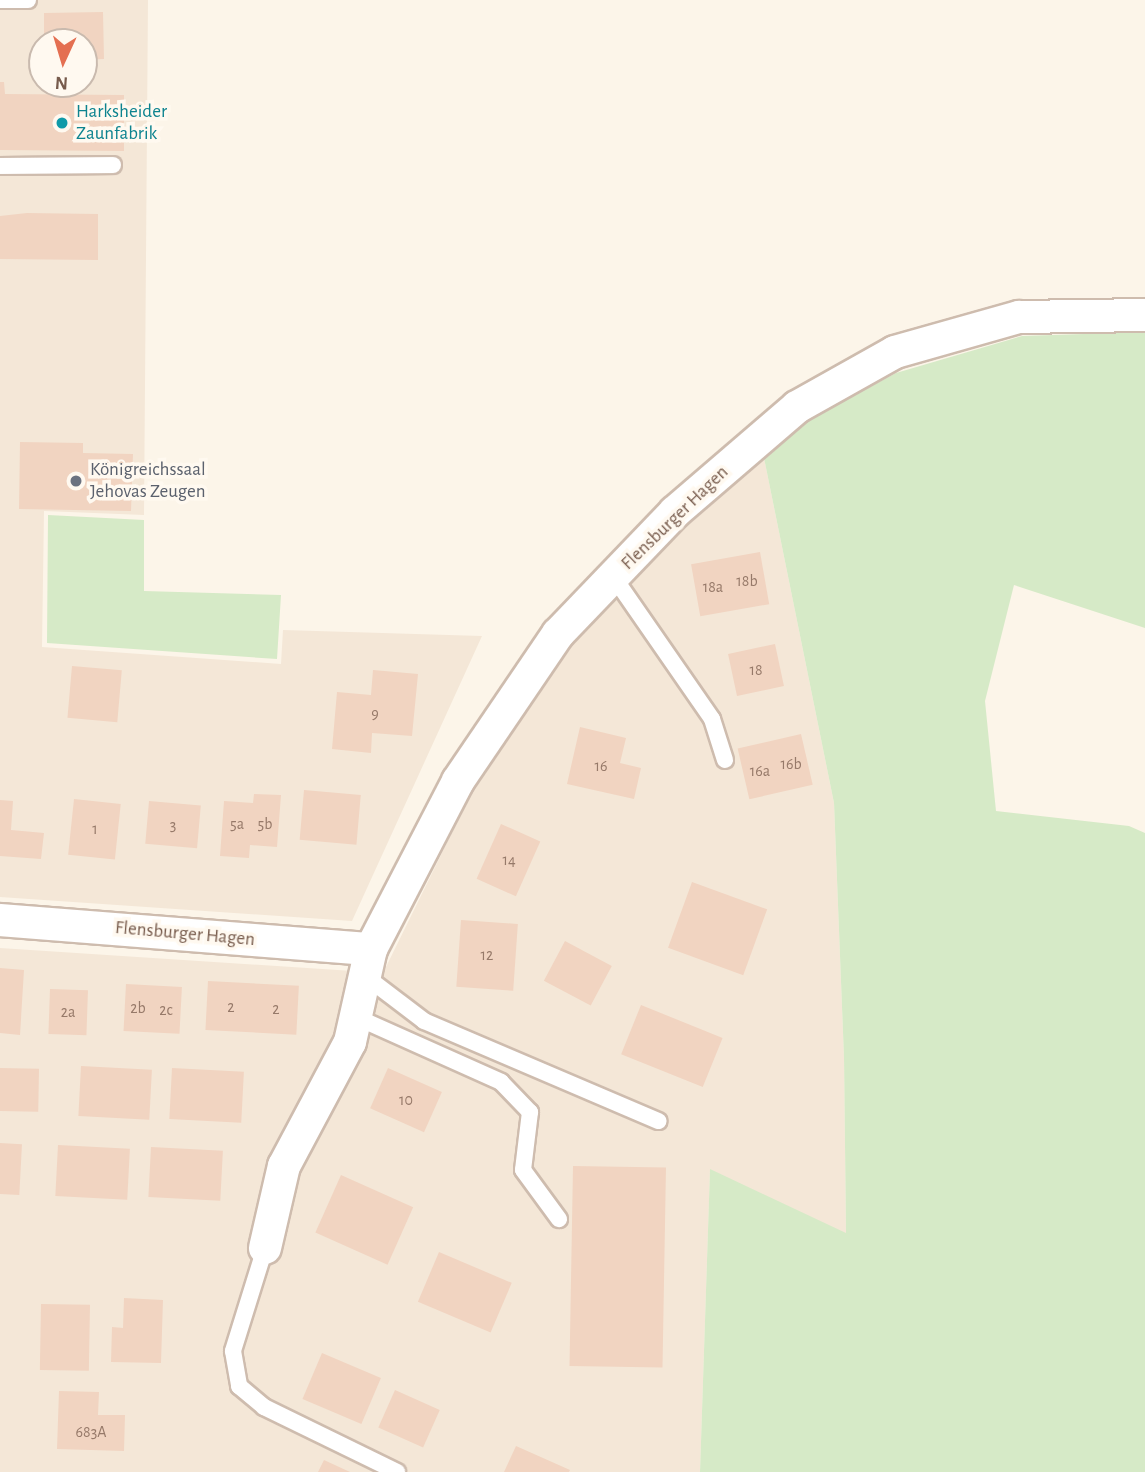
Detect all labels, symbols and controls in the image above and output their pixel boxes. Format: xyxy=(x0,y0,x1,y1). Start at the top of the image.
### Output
north arrow xyxy=(28,28,98,98)
text: N xyxy=(54,73,69,92)
place label: Harksheider Zaunfabrik xyxy=(76,101,167,145)
marker: Harksheider Zaunfabrik xyxy=(54,115,70,131)
place label: Königreichssaal Jehovas Zeugen xyxy=(90,459,206,503)
street label: Flensburger Hagen xyxy=(617,461,733,575)
marker: Königreichssaal Jehovas Zeugen xyxy=(68,473,84,489)
house number: 18b xyxy=(736,571,758,591)
house number: 18a xyxy=(703,577,723,597)
house number: 18 xyxy=(749,660,763,680)
house number: 9 xyxy=(371,704,379,724)
house number: 16b xyxy=(780,754,802,774)
house number: 16 xyxy=(594,756,608,776)
house number: 16a xyxy=(750,761,770,781)
house number: 5a xyxy=(230,814,244,834)
house number: 5b xyxy=(258,814,272,834)
house number: 3 xyxy=(170,815,176,835)
house number: 1 xyxy=(92,819,98,839)
house number: 14 xyxy=(502,850,516,870)
street label: Flensburger Hagen xyxy=(114,917,256,951)
house number: 12 xyxy=(481,945,493,965)
house number: 2 xyxy=(227,997,235,1017)
house number: 2b xyxy=(130,998,146,1018)
house number: 2 xyxy=(272,999,280,1019)
house number: 2c xyxy=(159,1000,173,1020)
house number: 2a xyxy=(61,1002,75,1022)
house number: 10 xyxy=(399,1090,413,1110)
house number: 683A xyxy=(76,1422,106,1442)

